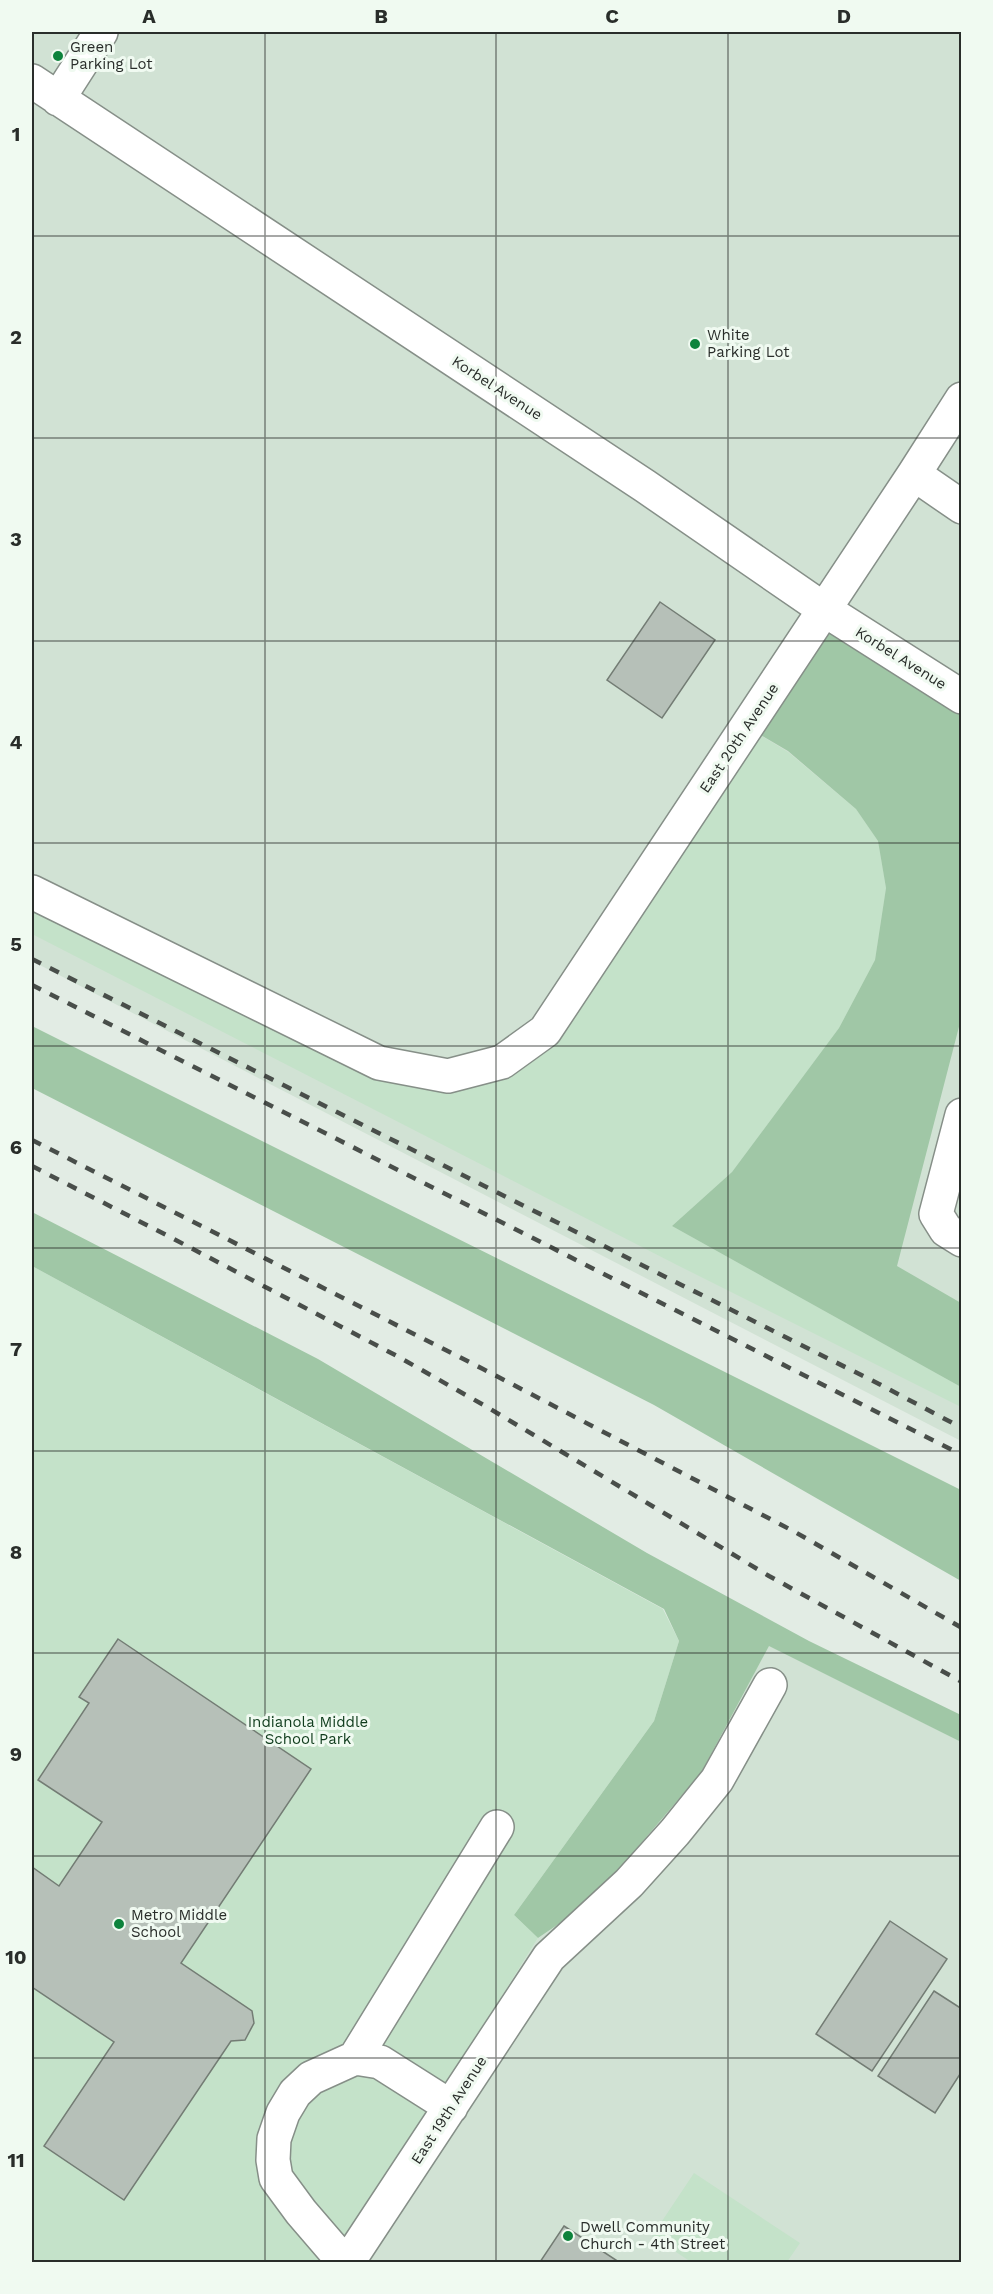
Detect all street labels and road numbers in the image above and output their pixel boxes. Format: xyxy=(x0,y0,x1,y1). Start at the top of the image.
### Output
street label: Korbel Avenue xyxy=(448,352,546,424)
street label: Korbel Avenue xyxy=(852,623,950,693)
street label: East 20th Avenue xyxy=(696,680,782,796)
street label: East 19th Avenue xyxy=(407,2053,491,2167)

